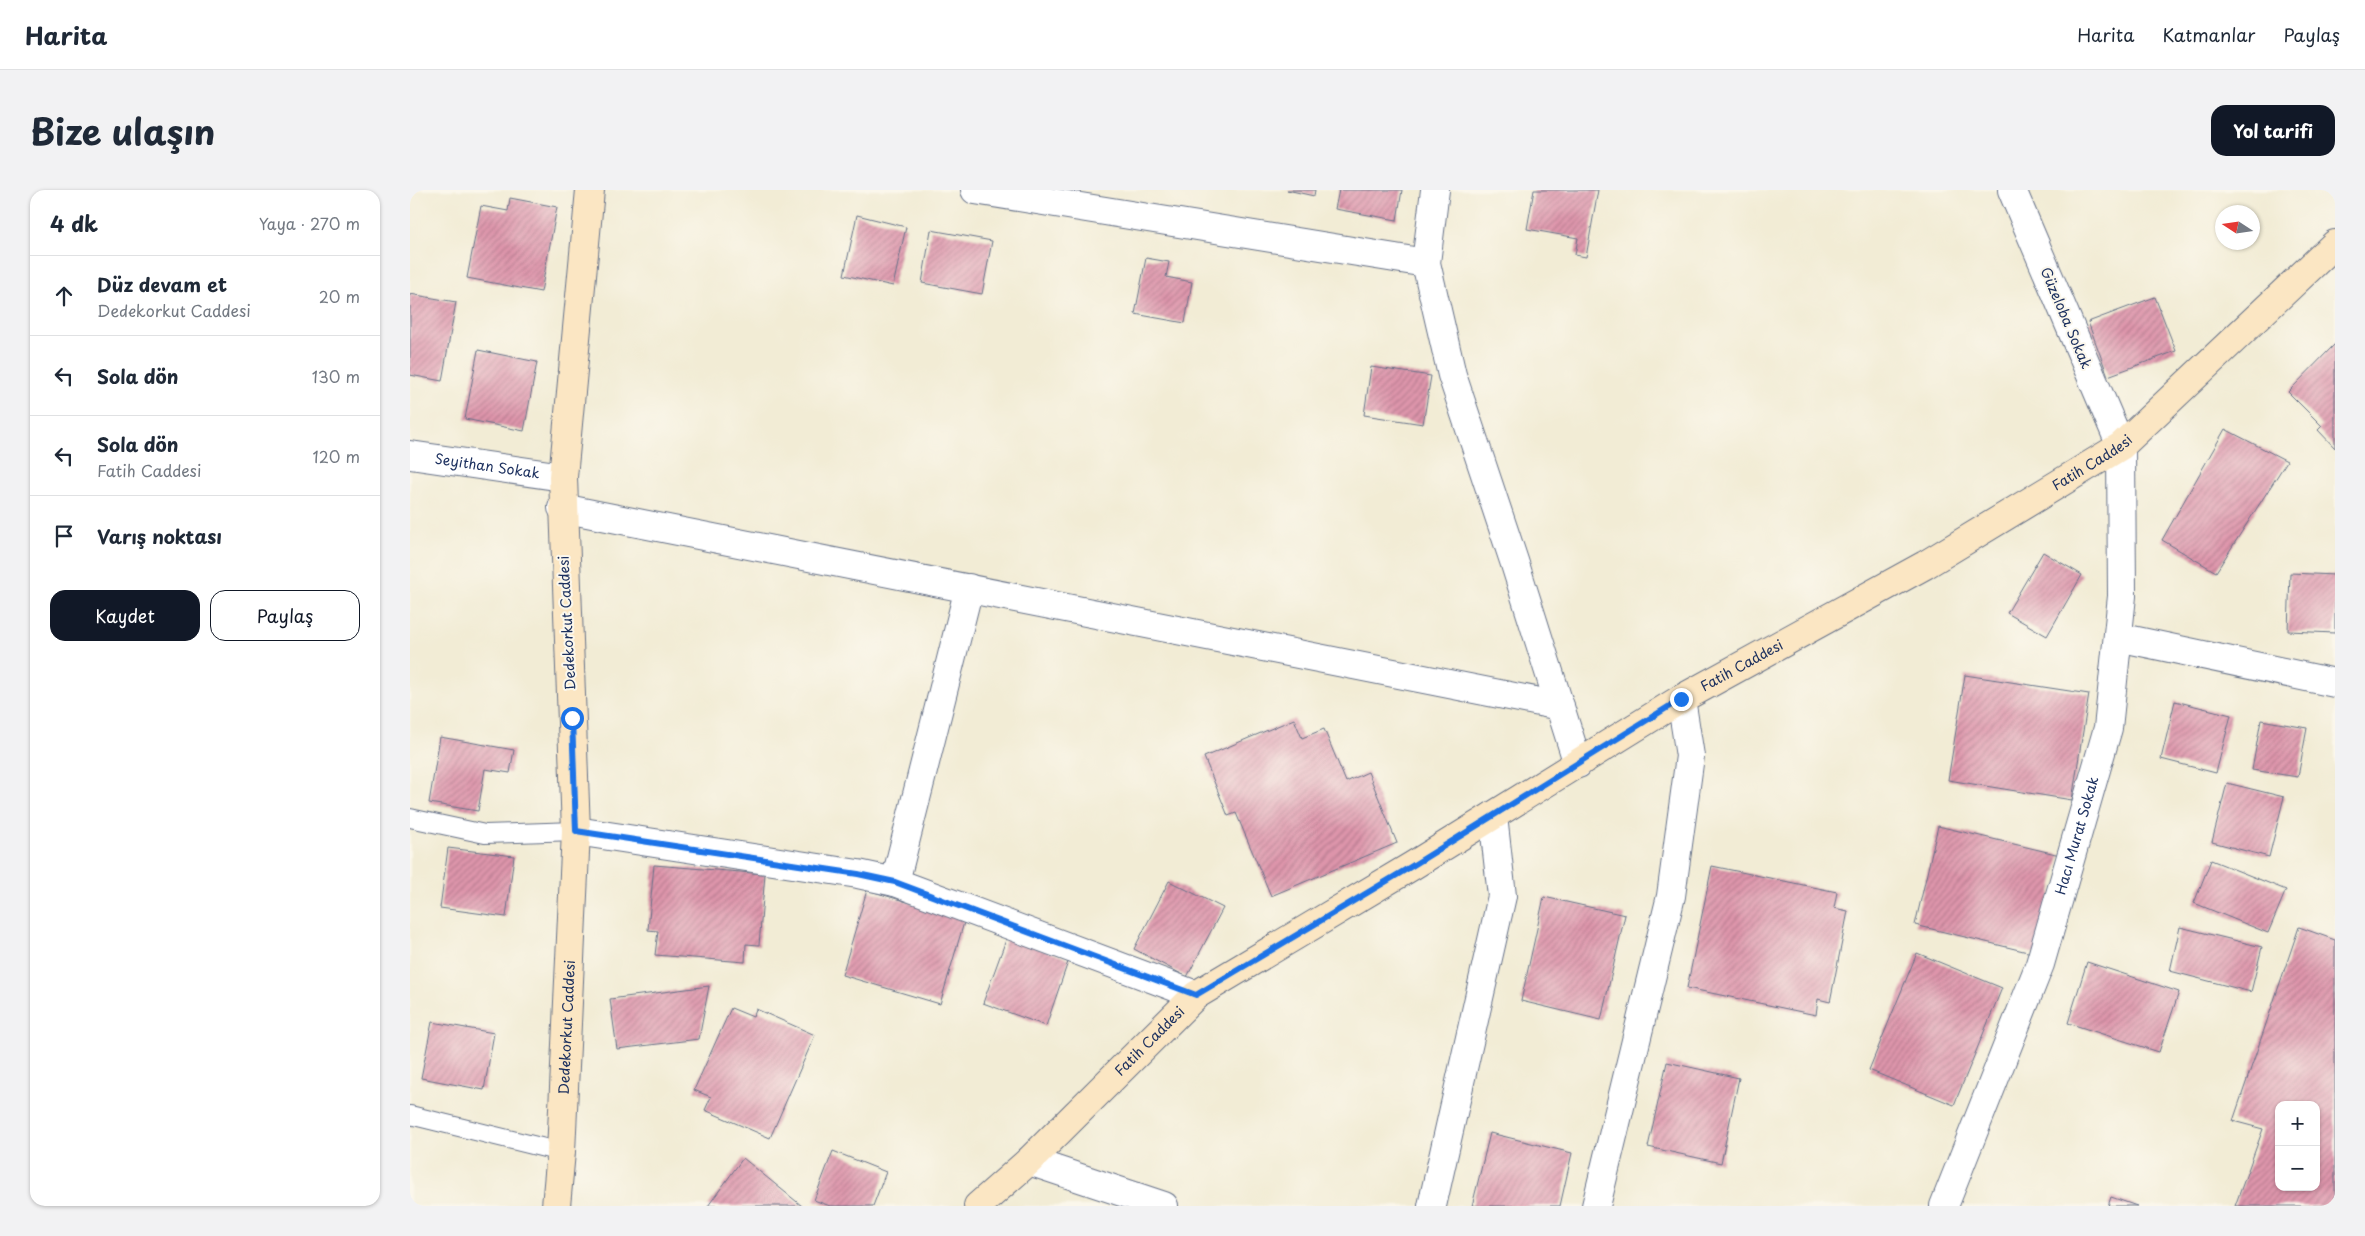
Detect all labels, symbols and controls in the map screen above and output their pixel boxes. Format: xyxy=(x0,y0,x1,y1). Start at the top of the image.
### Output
text: Harita xyxy=(25,17,107,53)
text: Harita xyxy=(2077,21,2134,48)
text: Katmanlar xyxy=(2162,21,2255,48)
text: Paylaş xyxy=(2283,21,2340,48)
text: Bize ulaşın xyxy=(30,104,215,157)
button: Yol tarifi xyxy=(2211,105,2335,156)
north arrow xyxy=(2215,205,2260,250)
text: 4 dk xyxy=(50,207,98,239)
text: Yaya · 270 m xyxy=(259,211,360,235)
street label: Güzeloba Sokak xyxy=(2036,264,2097,372)
text: Düz devam et xyxy=(97,270,227,298)
icon: ahead xyxy=(50,282,78,310)
text: 20 m xyxy=(319,284,360,308)
text: Dedekorkut Caddesi xyxy=(97,298,251,322)
icon: left xyxy=(50,362,78,390)
text: Sola dön xyxy=(97,362,178,390)
text: 130 m xyxy=(312,364,360,388)
text: Sola dön xyxy=(97,430,178,458)
street label: Fatih Caddesi xyxy=(2048,430,2137,496)
icon: left xyxy=(50,442,78,470)
text: 120 m xyxy=(313,444,360,468)
street label: Seyithan Sokak xyxy=(433,448,541,484)
text: Fatih Caddesi xyxy=(97,458,201,482)
icon: arrive xyxy=(50,522,78,550)
text: Varış noktası xyxy=(97,522,222,550)
street label: Dedekorkut Caddesi xyxy=(552,555,581,691)
button: Kaydet xyxy=(50,590,200,641)
button: Paylaş xyxy=(210,590,360,641)
street label: Fatih Caddesi xyxy=(1696,634,1787,696)
route end xyxy=(1670,688,1693,711)
route start xyxy=(561,707,584,730)
street label: Hacı Murat Sokak xyxy=(2049,774,2104,897)
street label: Dedekorkut Caddesi xyxy=(553,960,580,1095)
street label: Fatih Caddesi xyxy=(1109,1001,1189,1080)
map controls xyxy=(2275,1101,2320,1191)
button: + xyxy=(2275,1101,2320,1146)
button: − xyxy=(2275,1146,2320,1191)

